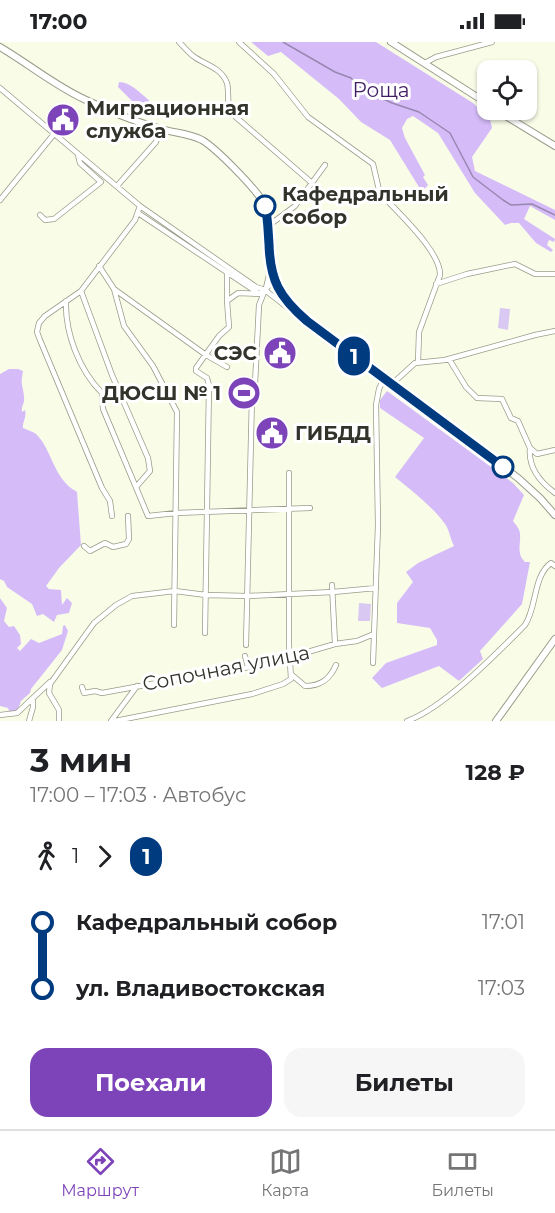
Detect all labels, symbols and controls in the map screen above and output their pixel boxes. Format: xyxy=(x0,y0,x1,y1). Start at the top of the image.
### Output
text: 17:00 xyxy=(30,8,87,35)
map controls xyxy=(477,60,537,120)
button: locate xyxy=(477,60,537,120)
park label: Роща xyxy=(353,78,409,102)
place label: Миграционная служба xyxy=(86,96,249,143)
public building icon: Миграционная служба xyxy=(45,102,81,138)
place label: Кафедральный собор xyxy=(282,182,449,229)
marker: Кафедральный собор xyxy=(254,195,276,217)
public building icon: СЭС xyxy=(262,335,298,371)
line badge: 1 xyxy=(334,336,374,376)
place label: СЭС xyxy=(214,341,257,365)
text: 1 xyxy=(350,344,358,369)
sports icon: ДЮСШ № 1 xyxy=(226,375,262,411)
place label: ДЮСШ № 1 xyxy=(102,381,221,405)
public building icon: ГИБДД xyxy=(254,415,290,451)
place label: ГИБДД xyxy=(295,421,371,445)
unlabelled marker xyxy=(492,456,514,478)
street label: Сопочная улица xyxy=(140,640,312,696)
text: 3 мин xyxy=(30,740,132,780)
text: 128 ₽ xyxy=(466,759,525,786)
text: 17:00 – 17:03 · Автобус xyxy=(30,783,246,807)
icon: walk xyxy=(30,840,63,873)
icon: forward xyxy=(88,840,121,873)
text: 1 xyxy=(72,844,79,868)
text: 1 xyxy=(142,844,150,869)
text: Кафедральный собор xyxy=(76,909,337,936)
text: 17:01 xyxy=(482,910,525,934)
text: ул. Владивостокская xyxy=(76,975,325,1002)
text: 17:03 xyxy=(478,976,525,1000)
button: Поехали xyxy=(30,1048,272,1117)
button: Билеты xyxy=(284,1048,525,1117)
tab: Маршрут xyxy=(61,1145,139,1200)
tab: Карта xyxy=(261,1145,309,1200)
tab: Билеты xyxy=(431,1145,494,1200)

